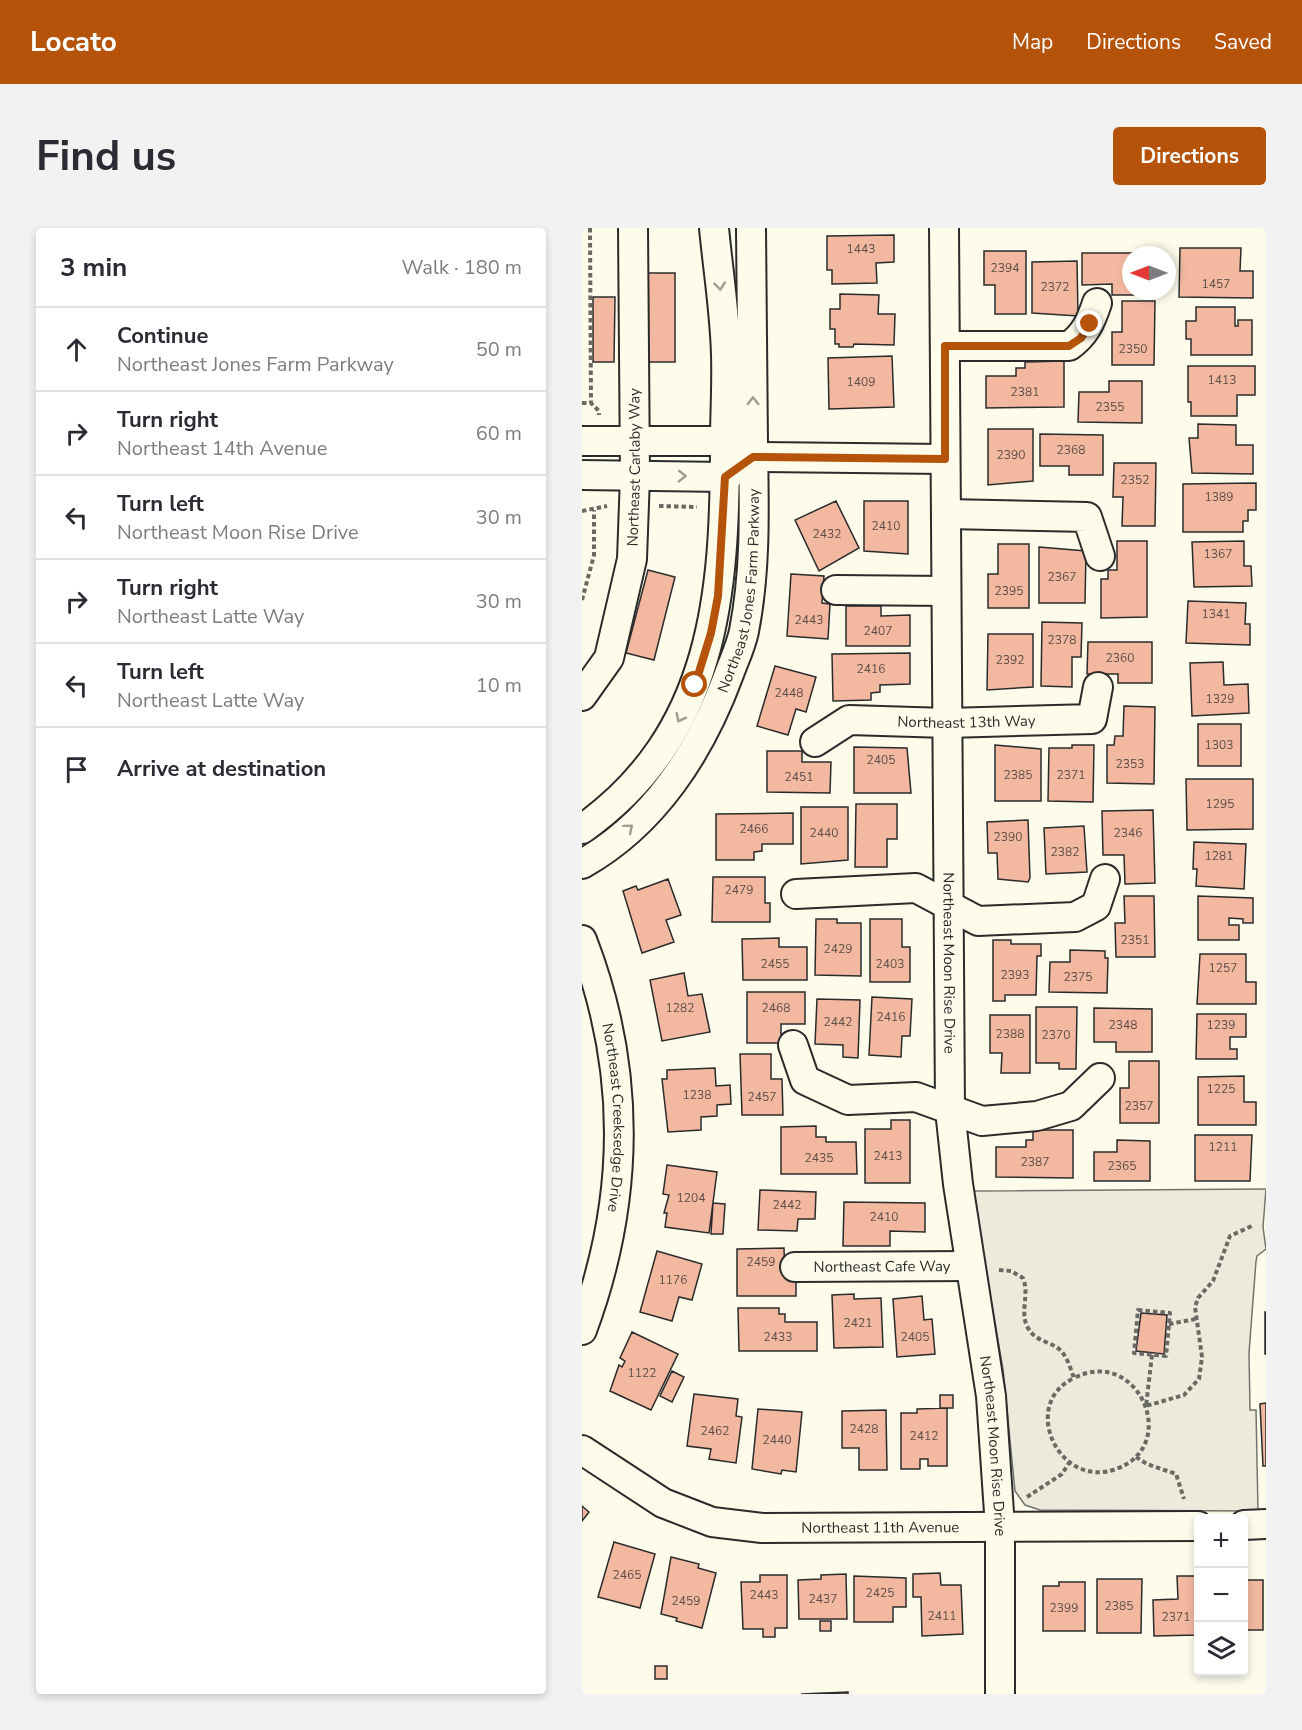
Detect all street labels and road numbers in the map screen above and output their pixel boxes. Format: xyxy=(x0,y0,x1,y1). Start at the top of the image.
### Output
street label: Northeast Carlaby Way xyxy=(622,388,645,547)
street label: Northeast Jones Farm Parkway xyxy=(713,488,764,696)
street label: Northeast 13th Way xyxy=(897,711,1036,733)
street label: Northeast Moon Rise Drive xyxy=(938,872,960,1054)
street label: Northeast Creeksedge Drive xyxy=(597,1021,629,1214)
street label: Northeast Cafe Way xyxy=(813,1256,951,1277)
street label: Northeast Moon Rise Drive xyxy=(975,1354,1010,1536)
street label: Northeast 11th Avenue xyxy=(801,1517,959,1538)

